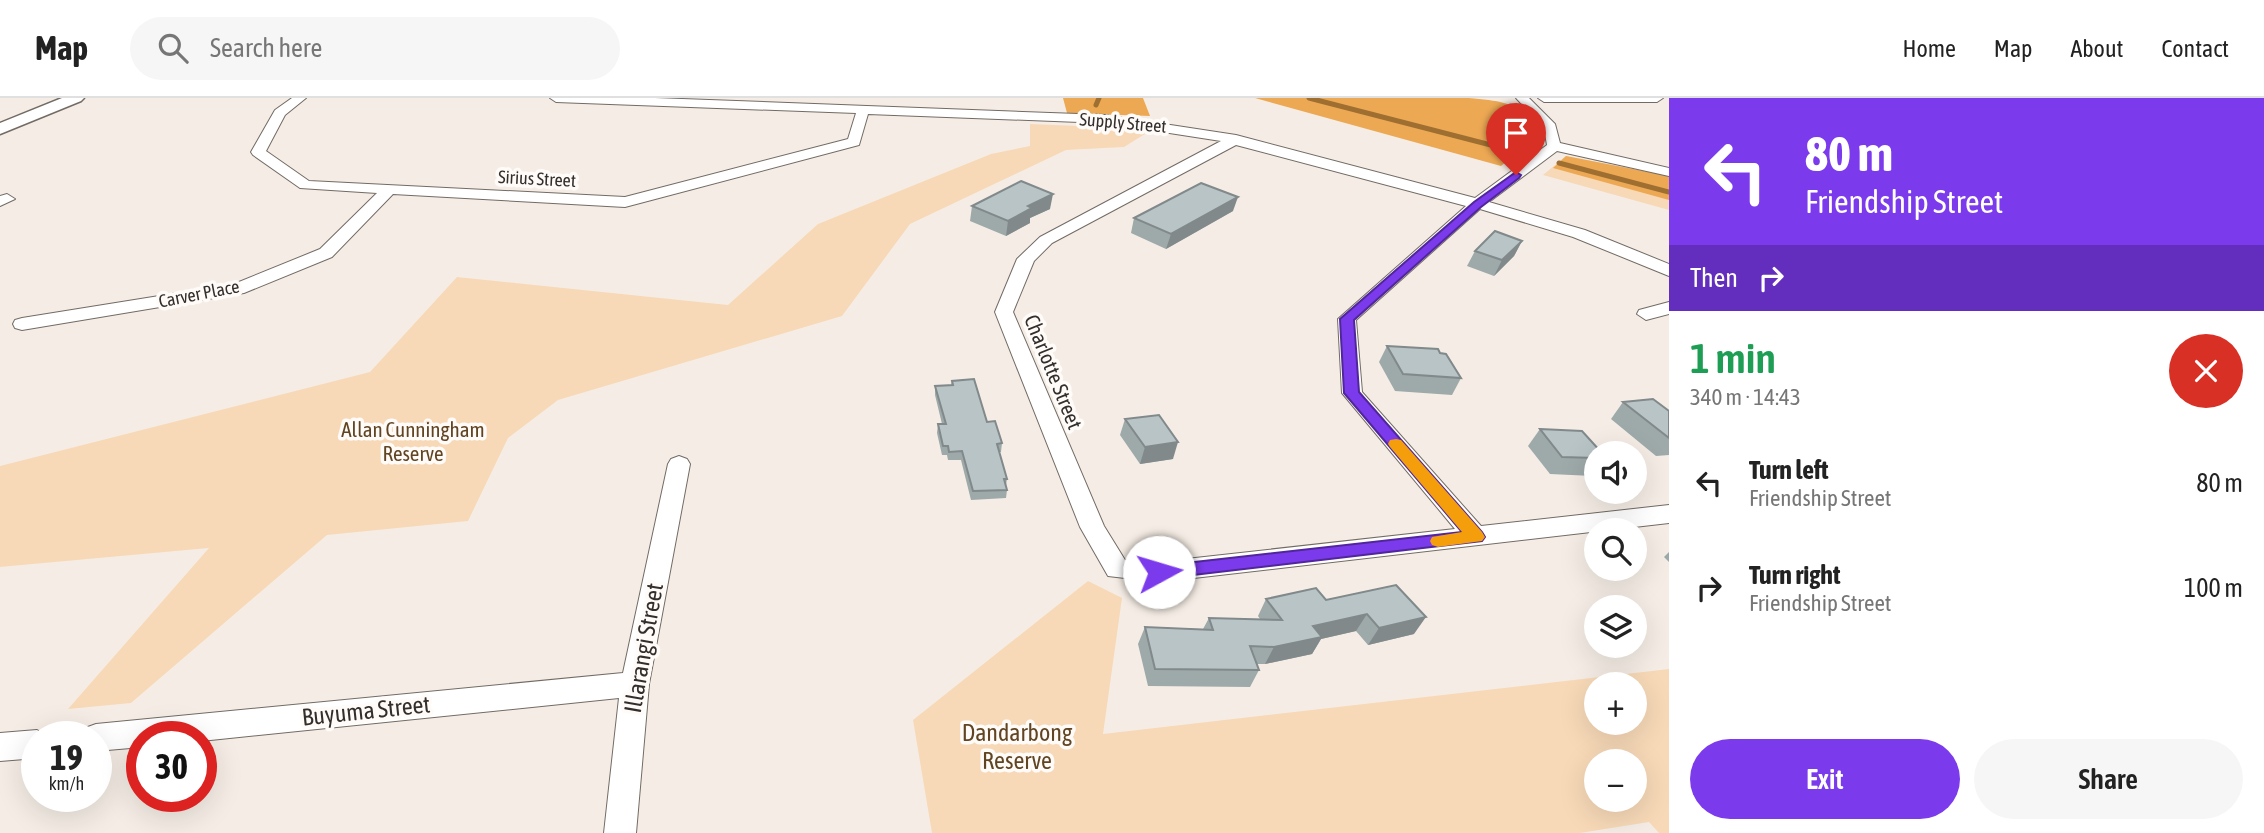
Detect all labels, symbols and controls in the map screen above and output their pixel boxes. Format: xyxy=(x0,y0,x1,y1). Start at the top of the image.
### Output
search box xyxy=(130,17,620,80)
text: Map xyxy=(35,29,88,67)
icon: search xyxy=(154,29,192,67)
text: Search here xyxy=(210,33,322,63)
text: Home xyxy=(1902,35,1956,62)
text: Map xyxy=(1994,35,2032,62)
text: About xyxy=(2070,35,2123,62)
text: Contact xyxy=(2161,35,2229,62)
pin xyxy=(1486,103,1546,175)
street label: Supply Street xyxy=(1079,108,1167,137)
icon: arrive xyxy=(1497,114,1535,152)
text: 80 m xyxy=(1805,125,1893,181)
icon: left xyxy=(1690,126,1781,217)
street label: Sirius Street xyxy=(497,166,577,191)
text: Friendship Street xyxy=(1805,183,2003,220)
icon: right xyxy=(1752,259,1790,297)
text: Then xyxy=(1690,263,1738,293)
street label: Carver Place xyxy=(157,275,241,312)
street label: Charlotte Street xyxy=(1020,311,1088,432)
text: 1 min xyxy=(1690,334,1776,382)
button: close xyxy=(2169,334,2243,408)
text: 340 m · 14:43 xyxy=(1690,384,1801,410)
park label: Allan Cunningham Reserve xyxy=(341,417,485,465)
map controls xyxy=(1584,441,1647,812)
button: sound xyxy=(1584,441,1647,504)
text: Turn left xyxy=(1749,455,1829,485)
icon: left xyxy=(1690,464,1728,502)
text: 80 m xyxy=(2196,468,2243,498)
text: Friendship Street xyxy=(1749,485,1891,511)
button: search xyxy=(1584,518,1647,581)
position arrow xyxy=(1122,535,1196,609)
text: Turn right xyxy=(1749,560,1840,590)
icon: right xyxy=(1690,569,1728,607)
text: 100 m xyxy=(2184,573,2243,603)
street label: Illarangi Street xyxy=(619,581,668,715)
text: Friendship Street xyxy=(1749,590,1891,616)
button: layers xyxy=(1584,595,1647,658)
button: + xyxy=(1584,672,1647,735)
street label: Buyuma Street xyxy=(300,690,432,731)
park label: Dandarbong Reserve xyxy=(962,719,1073,774)
speed limit sign: 30 xyxy=(126,721,217,812)
text: 19 xyxy=(50,737,83,777)
button: Exit xyxy=(1690,739,1960,819)
button: Share xyxy=(1974,739,2243,819)
button: − xyxy=(1584,749,1647,812)
text: km/h xyxy=(49,773,84,794)

